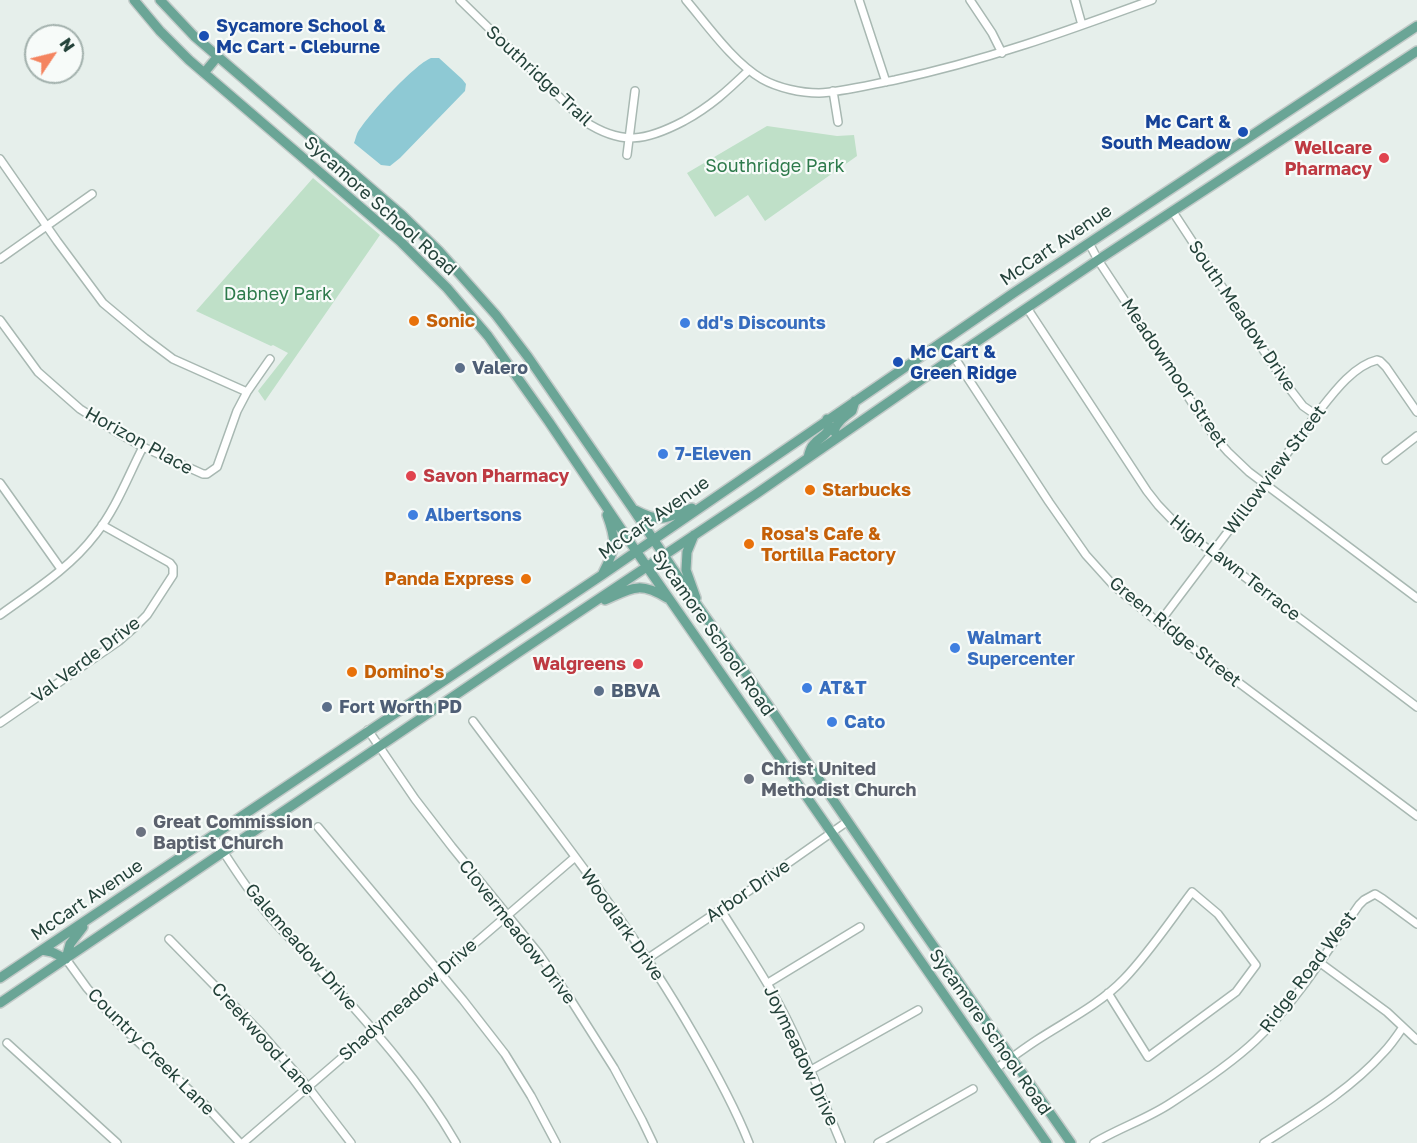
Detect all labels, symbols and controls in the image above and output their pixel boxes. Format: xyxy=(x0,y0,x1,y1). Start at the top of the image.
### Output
place label: Sycamore School & Mc Cart - Cleburne xyxy=(216,15,386,57)
street label: Southridge Trail xyxy=(481,21,597,131)
north arrow xyxy=(24,24,84,84)
marker: Sycamore School & Mc Cart - Cleburne xyxy=(197,29,211,43)
text: N xyxy=(55,34,79,56)
place label: Mc Cart & South Meadow xyxy=(1101,111,1231,154)
marker: Mc Cart & South Meadow xyxy=(1236,125,1250,139)
street label: Sycamore School Road xyxy=(299,132,461,280)
place label: Wellcare Pharmacy xyxy=(1285,137,1372,180)
marker: Wellcare Pharmacy xyxy=(1377,151,1391,165)
park label: Southridge Park xyxy=(705,155,845,177)
street label: McCart Avenue xyxy=(996,200,1116,290)
street label: South Meadow Drive xyxy=(1183,236,1301,396)
park label: Dabney Park xyxy=(224,283,332,305)
street label: Meadowmoor Street xyxy=(1116,295,1232,451)
place label: Sonic xyxy=(426,310,475,332)
place label: dd's Discounts xyxy=(697,312,826,334)
marker: Sonic xyxy=(407,314,421,328)
marker: dd's Discounts xyxy=(678,316,692,330)
place label: Mc Cart & Green Ridge xyxy=(910,341,1017,384)
marker: Mc Cart & Green Ridge xyxy=(891,355,905,369)
place label: Valero xyxy=(472,357,528,379)
marker: Valero xyxy=(453,361,467,375)
street label: Willowview Street xyxy=(1219,401,1331,539)
street label: Horizon Place xyxy=(81,403,197,479)
place label: 7-Eleven xyxy=(675,443,751,465)
marker: 7-Eleven xyxy=(656,447,670,461)
place label: Savon Pharmacy xyxy=(423,465,569,487)
marker: Savon Pharmacy xyxy=(404,469,418,483)
street label: McCart Avenue xyxy=(594,472,714,564)
place label: Starbucks xyxy=(822,479,911,501)
marker: Starbucks xyxy=(803,483,817,497)
place label: Albertsons xyxy=(425,504,522,526)
marker: Albertsons xyxy=(406,508,420,522)
street label: High Lawn Terrace xyxy=(1165,510,1305,626)
place label: Rosa's Cafe & Tortilla Factory xyxy=(761,523,896,566)
marker: Rosa's Cafe & Tortilla Factory xyxy=(742,537,756,551)
street label: Sycamore School Road xyxy=(647,546,779,720)
place label: Panda Express xyxy=(385,568,514,590)
marker: Panda Express xyxy=(519,572,533,586)
street label: Green Ridge Street xyxy=(1105,572,1245,692)
street label: Val Verde Drive xyxy=(27,612,145,708)
place label: Walmart Supercenter xyxy=(967,627,1075,670)
marker: Walmart Supercenter xyxy=(948,641,962,655)
place label: Walgreens xyxy=(532,653,626,675)
marker: Walgreens xyxy=(631,657,645,671)
place label: Domino's xyxy=(364,661,444,683)
marker: Domino's xyxy=(345,665,359,679)
place label: AT&T xyxy=(819,677,867,699)
place label: BBVA xyxy=(611,680,660,702)
marker: AT&T xyxy=(800,681,814,695)
marker: BBVA xyxy=(592,684,606,698)
place label: Fort Worth PD xyxy=(339,696,462,718)
marker: Fort Worth PD xyxy=(320,700,334,714)
place label: Cato xyxy=(844,711,885,733)
marker: Cato xyxy=(825,715,839,729)
place label: Christ United Methodist Church xyxy=(761,758,917,800)
marker: Christ United Methodist Church xyxy=(742,772,756,786)
place label: Great Commission Baptist Church xyxy=(153,811,313,854)
marker: Great Commission Baptist Church xyxy=(134,825,148,839)
street label: McCart Avenue xyxy=(27,855,147,945)
street label: Clovermeadow Drive xyxy=(454,855,580,1009)
street label: Arbor Drive xyxy=(702,855,794,927)
street label: Woodlark Drive xyxy=(575,865,669,985)
street label: Galemeadow Drive xyxy=(240,879,362,1015)
street label: Ridge Road West xyxy=(1255,907,1361,1037)
street label: Shadymeadow Drive xyxy=(335,934,481,1066)
street label: Sycamore School Road xyxy=(924,945,1056,1119)
street label: Creekwood Lane xyxy=(207,978,319,1100)
street label: Joymeadow Drive xyxy=(759,982,843,1130)
street label: Country Creek Lane xyxy=(83,984,219,1120)

